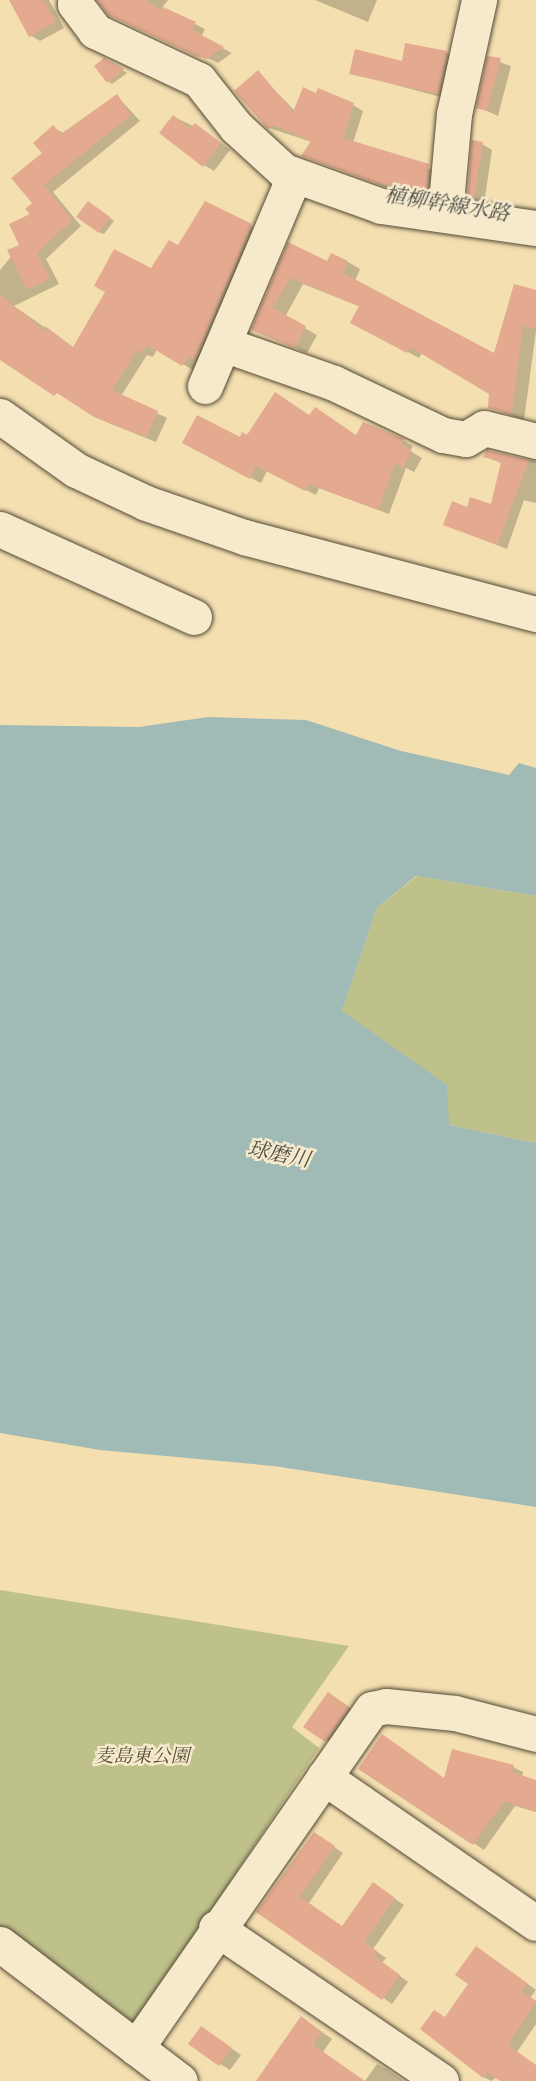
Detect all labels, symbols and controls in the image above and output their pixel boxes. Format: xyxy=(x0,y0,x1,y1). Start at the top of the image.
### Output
water label: 植柳幹線水路 xyxy=(383,182,511,226)
water label: 球磨川 xyxy=(246,1136,312,1172)
park label: 麦島東公園 xyxy=(95,1745,189,1767)

